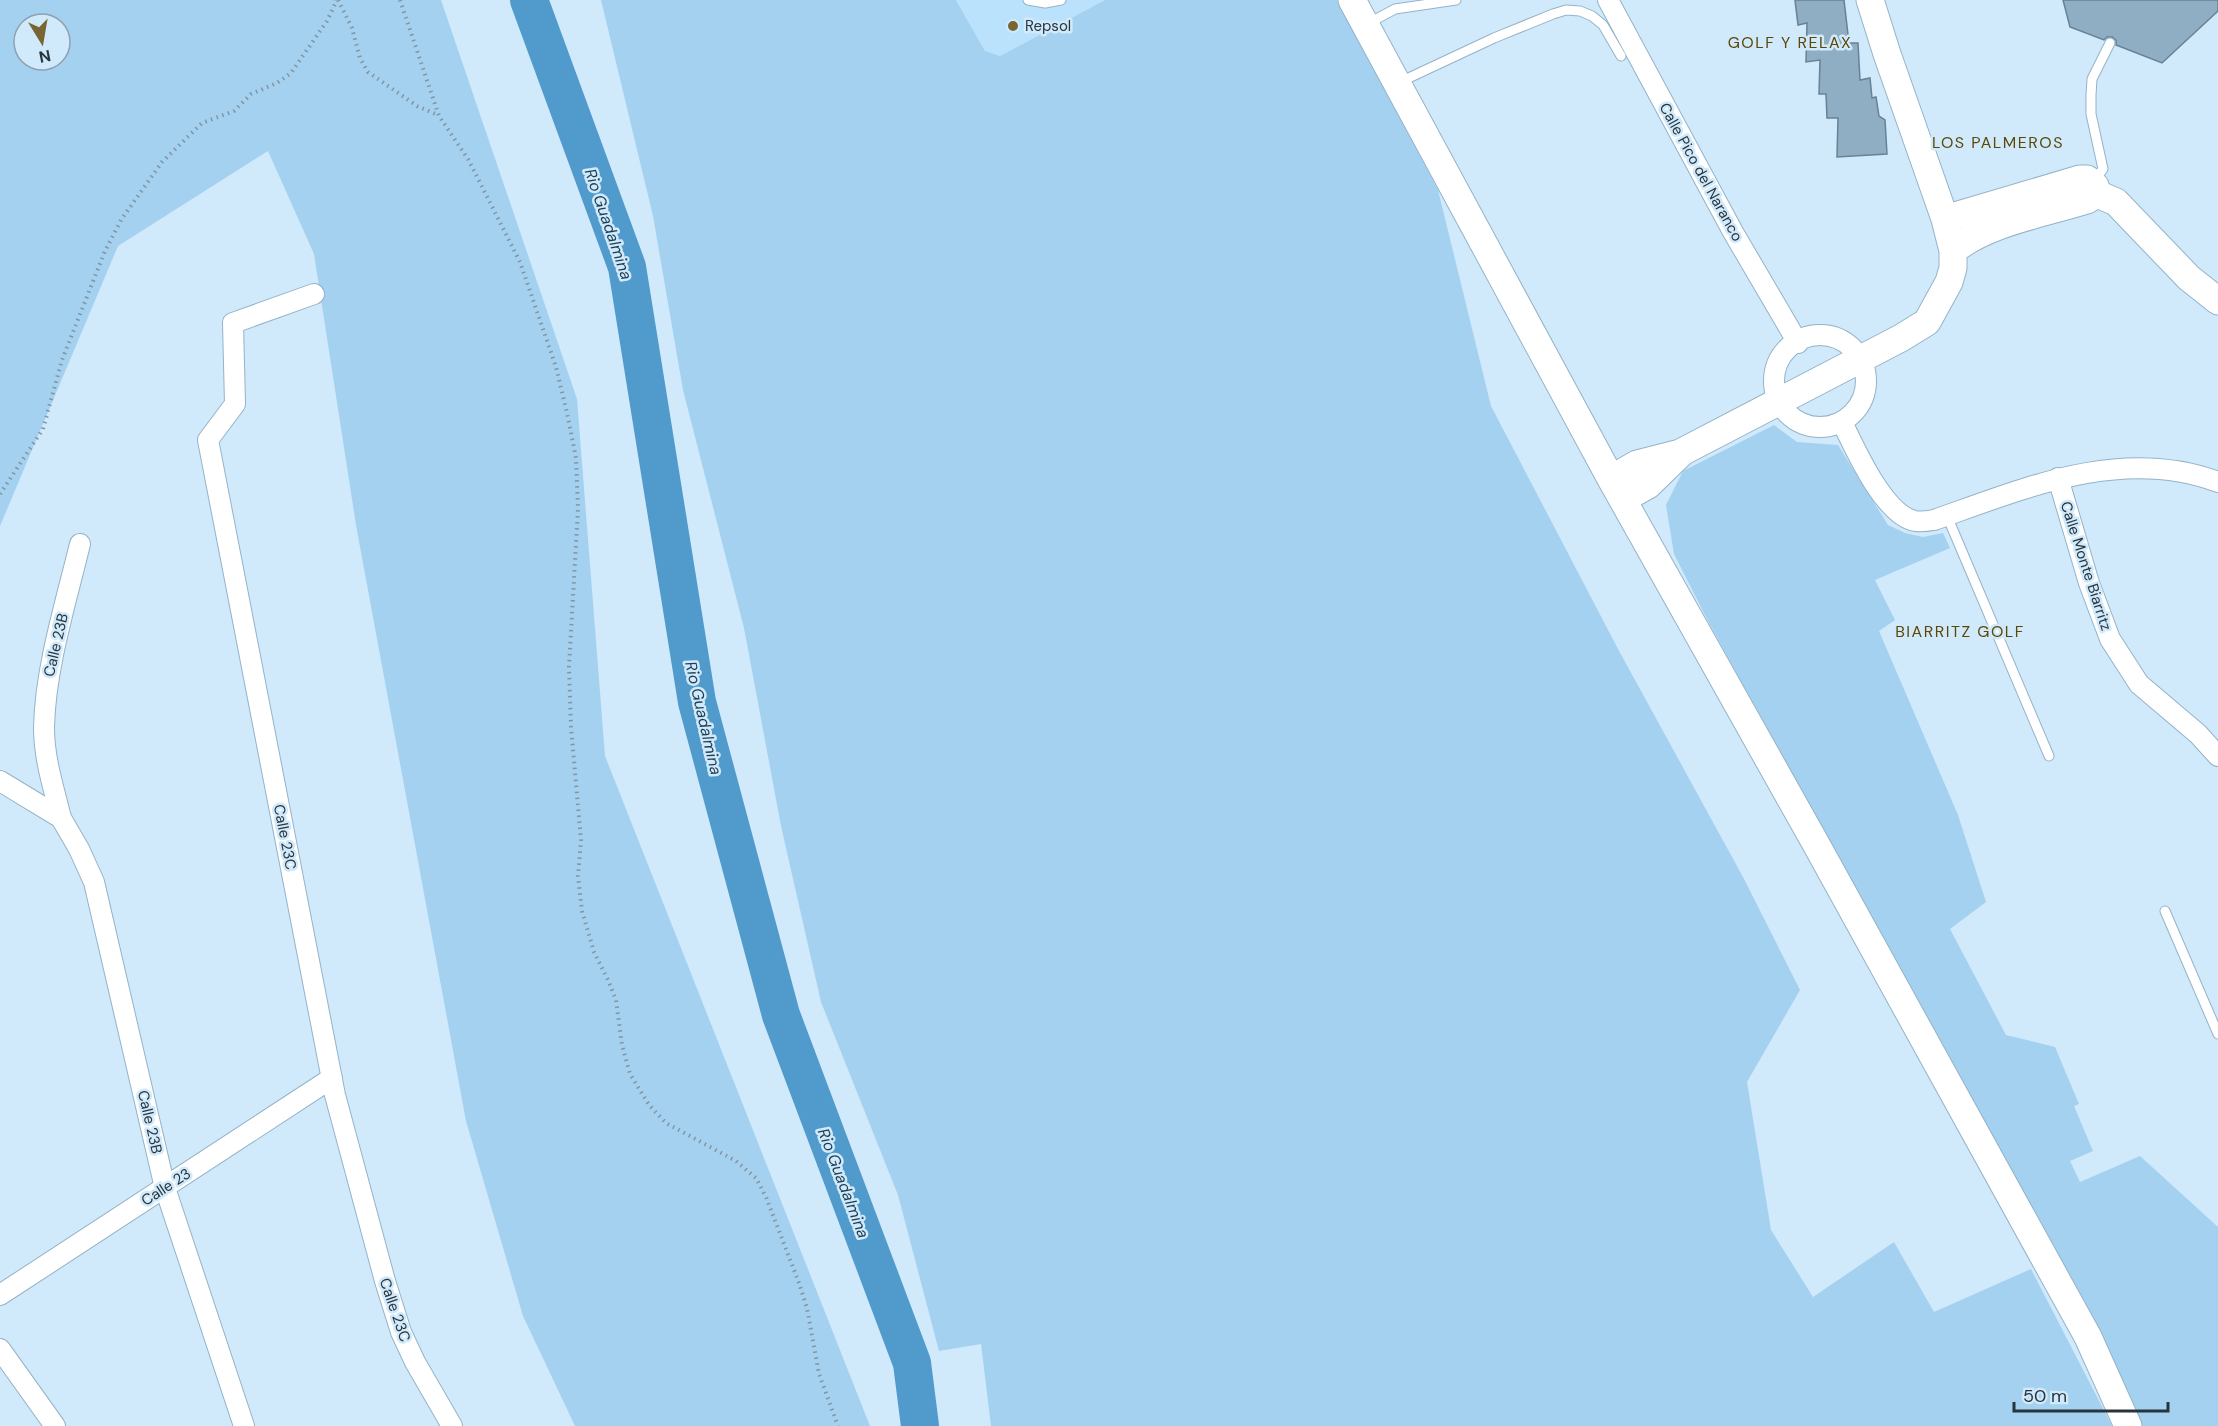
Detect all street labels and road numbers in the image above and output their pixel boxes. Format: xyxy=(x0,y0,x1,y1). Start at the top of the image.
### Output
street label: Calle Pico del Naranco xyxy=(1655,99,1747,245)
street label: Calle Monte Biarritz xyxy=(2056,499,2116,633)
street label: Calle 23B xyxy=(39,611,73,679)
street label: Calle 23C xyxy=(269,803,301,872)
street label: Calle 23B xyxy=(133,1088,167,1156)
street label: Calle 23 xyxy=(137,1163,195,1211)
street label: Calle 23C xyxy=(375,1275,415,1345)

